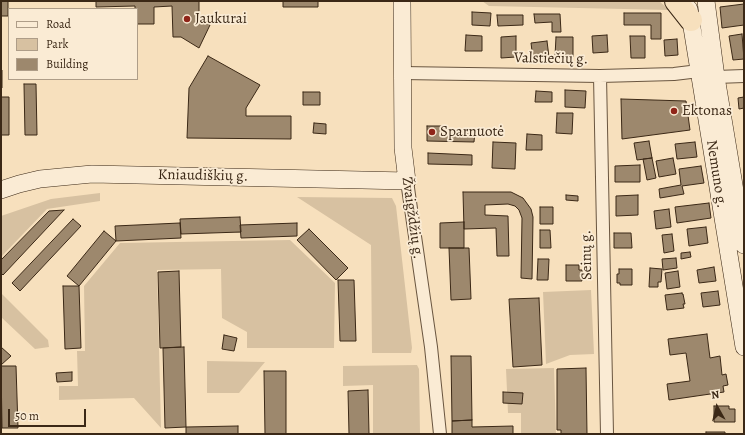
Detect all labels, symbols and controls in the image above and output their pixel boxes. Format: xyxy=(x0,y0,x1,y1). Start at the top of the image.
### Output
legend xyxy=(8,8,138,80)
place label: Jaukurai xyxy=(195,10,247,28)
marker: Jaukurai xyxy=(182,14,192,24)
text: Road xyxy=(46,16,71,32)
text: Park xyxy=(46,36,69,52)
street label: Valstiečių g. xyxy=(514,49,588,69)
text: Building xyxy=(46,56,88,72)
place label: Ektonas xyxy=(682,102,732,120)
marker: Ektonas xyxy=(669,106,679,116)
place label: Sparnuotė xyxy=(440,123,504,141)
marker: Sparnuotė xyxy=(427,127,437,137)
street label: Nemuno g. xyxy=(702,139,730,209)
street label: Kniaudiškių g. xyxy=(158,166,248,186)
street label: Žvaigždžių g. xyxy=(397,176,427,260)
street label: Seinų g. xyxy=(578,230,596,280)
north arrow xyxy=(697,387,737,427)
text: N xyxy=(710,387,720,403)
scale bar xyxy=(10,401,88,427)
text: 50 m xyxy=(15,408,39,424)

